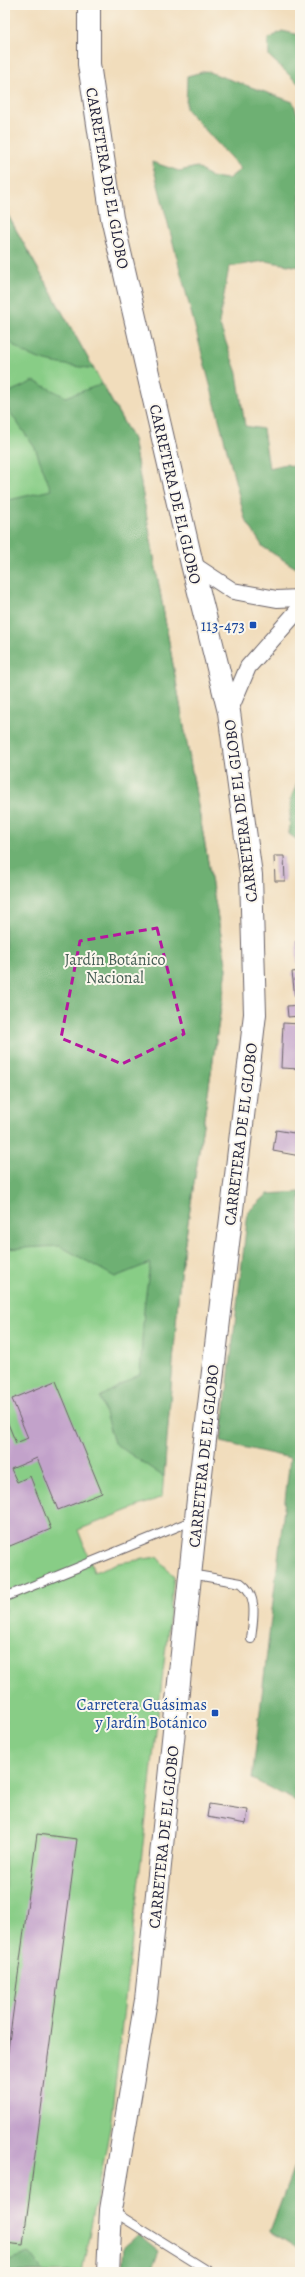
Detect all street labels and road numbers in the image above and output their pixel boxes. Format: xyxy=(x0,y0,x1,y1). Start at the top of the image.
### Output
street label: CARRETERA DE EL GLOBO xyxy=(80,86,134,271)
street label: CARRETERA DE EL GLOBO xyxy=(144,402,206,586)
street label: CARRETERA DE EL GLOBO xyxy=(219,718,263,904)
street label: CARRETERA DE EL GLOBO xyxy=(219,1041,263,1227)
street label: CARRETERA DE EL GLOBO xyxy=(183,1363,225,1549)
street label: CARRETERA DE EL GLOBO xyxy=(143,1744,185,1930)

